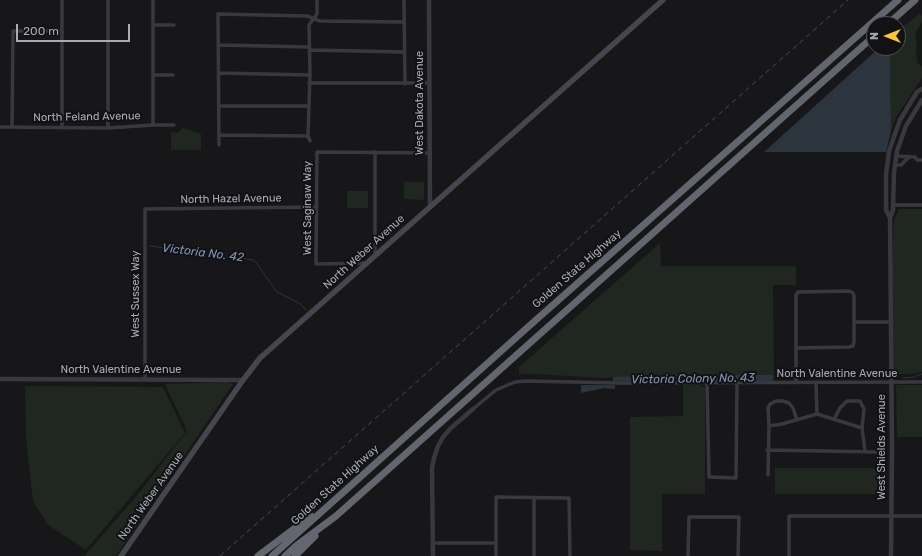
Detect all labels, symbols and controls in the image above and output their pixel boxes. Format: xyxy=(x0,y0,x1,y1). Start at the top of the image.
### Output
scale bar xyxy=(18,16,132,42)
north arrow xyxy=(866,16,906,56)
text: 200 m xyxy=(23,24,59,38)
text: N xyxy=(868,32,881,40)
street label: West Dakota Avenue xyxy=(413,51,427,155)
street label: North Feland Avenue xyxy=(33,109,141,125)
street label: West Saginaw Way xyxy=(301,161,315,255)
street label: North Hazel Avenue xyxy=(180,192,282,206)
street label: North Weber Avenue xyxy=(321,212,407,292)
street label: Golden State Highway xyxy=(530,227,624,311)
water label: Victoria No. 42 xyxy=(161,241,245,265)
street label: West Sussex Way xyxy=(129,250,143,338)
street label: North Valentine Avenue xyxy=(61,363,181,377)
street label: North Valentine Avenue xyxy=(777,367,897,381)
water label: Victoria Colony No. 43 xyxy=(631,371,755,387)
street label: West Shields Avenue xyxy=(875,394,889,500)
street label: Golden State Highway xyxy=(289,442,381,528)
street label: North Weber Avenue xyxy=(116,449,186,543)

